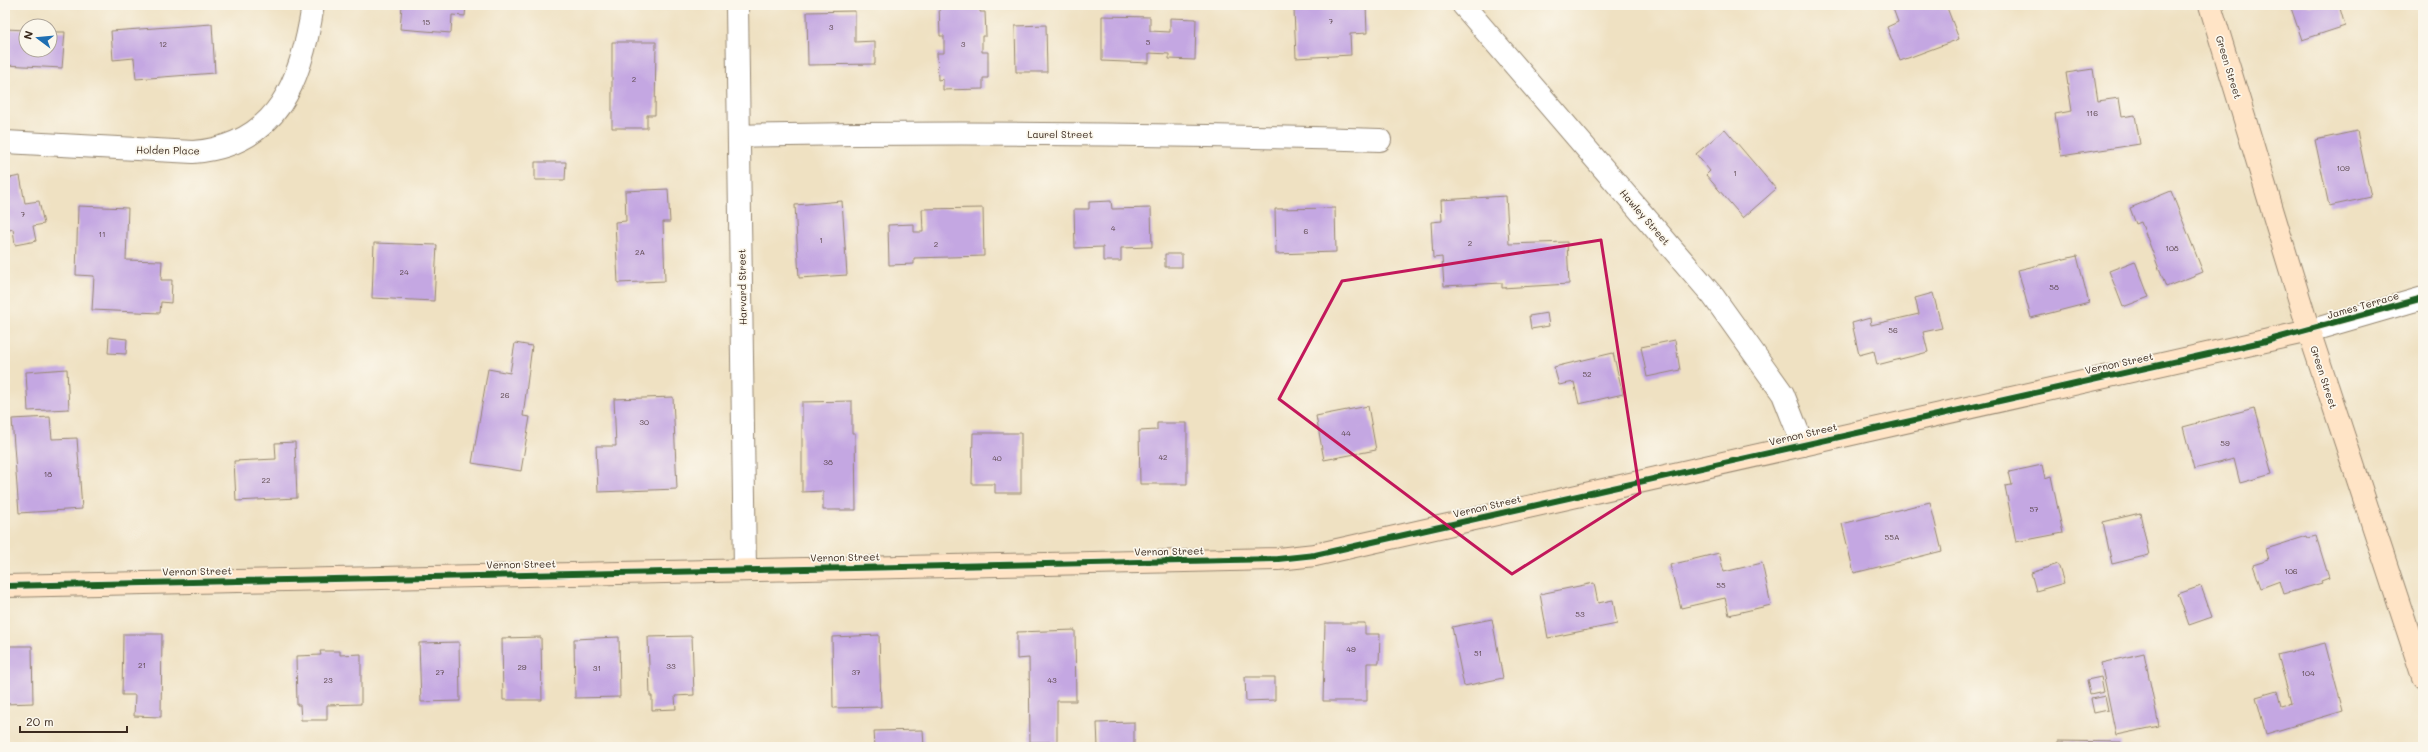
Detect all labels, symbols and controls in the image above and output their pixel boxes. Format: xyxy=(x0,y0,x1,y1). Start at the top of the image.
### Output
house number: 7 xyxy=(1329,16,1334,26)
house number: 15 xyxy=(422,17,430,27)
north arrow xyxy=(18,18,58,58)
house number: 3 xyxy=(829,22,834,32)
text: N xyxy=(20,29,36,41)
street label: Green Street xyxy=(2213,34,2245,100)
house number: 5 xyxy=(1146,37,1151,47)
house number: 12 xyxy=(159,39,167,49)
house number: 3 xyxy=(961,39,966,49)
house number: 2 xyxy=(632,74,636,84)
house number: 116 xyxy=(2086,108,2098,118)
street label: Laurel Street xyxy=(1027,127,1093,141)
street label: Holden Place xyxy=(136,142,200,158)
house number: 109 xyxy=(2336,163,2350,173)
house number: 1 xyxy=(1733,168,1737,178)
street label: Hawley Street xyxy=(1617,186,1673,248)
house number: 7 xyxy=(21,209,26,219)
house number: 4 xyxy=(1111,223,1116,233)
house number: 6 xyxy=(1304,226,1309,236)
house number: 11 xyxy=(98,229,106,239)
house number: 1 xyxy=(819,235,823,245)
house number: 2 xyxy=(1468,238,1472,248)
house number: 2 xyxy=(934,239,938,249)
house number: 108 xyxy=(2165,243,2179,253)
house number: 2A xyxy=(635,247,645,257)
street label: Harvard Street xyxy=(734,249,750,325)
house number: 24 xyxy=(399,267,409,277)
house number: 58 xyxy=(2049,282,2059,292)
street label: James Terrace xyxy=(2325,288,2401,322)
house number: 56 xyxy=(1888,325,1898,335)
street label: Green Street xyxy=(2307,344,2341,410)
street label: Vernon Street xyxy=(2083,349,2155,377)
house number: 52 xyxy=(1582,369,1592,379)
house number: 26 xyxy=(500,390,510,400)
house number: 30 xyxy=(639,417,649,427)
street label: Vernon Street xyxy=(1767,419,1839,449)
house number: 44 xyxy=(1341,428,1351,438)
house number: 59 xyxy=(2220,438,2230,448)
house number: 42 xyxy=(1158,452,1168,462)
house number: 40 xyxy=(992,453,1002,463)
house number: 38 xyxy=(823,457,833,467)
house number: 18 xyxy=(44,469,52,479)
house number: 22 xyxy=(262,475,270,485)
street label: Vernon Street xyxy=(1451,491,1523,521)
house number: 57 xyxy=(2029,504,2039,514)
house number: 55A xyxy=(1885,532,1899,542)
street label: Vernon Street xyxy=(1134,543,1204,559)
street label: Vernon Street xyxy=(810,549,880,565)
street label: Vernon Street xyxy=(486,556,556,572)
street label: Vernon Street xyxy=(162,563,232,579)
house number: 106 xyxy=(2284,566,2298,576)
house number: 55 xyxy=(1716,580,1726,590)
house number: 53 xyxy=(1575,609,1585,619)
house number: 49 xyxy=(1346,644,1356,654)
house number: 51 xyxy=(1474,648,1482,658)
house number: 21 xyxy=(138,660,146,670)
house number: 33 xyxy=(666,661,676,671)
house number: 29 xyxy=(517,662,527,672)
house number: 31 xyxy=(593,663,601,673)
house number: 27 xyxy=(436,667,445,677)
house number: 37 xyxy=(851,667,861,677)
house number: 104 xyxy=(2301,668,2315,678)
house number: 23 xyxy=(323,675,333,685)
house number: 43 xyxy=(1047,675,1057,685)
scale bar xyxy=(20,708,127,734)
text: 20 m xyxy=(26,713,54,729)

